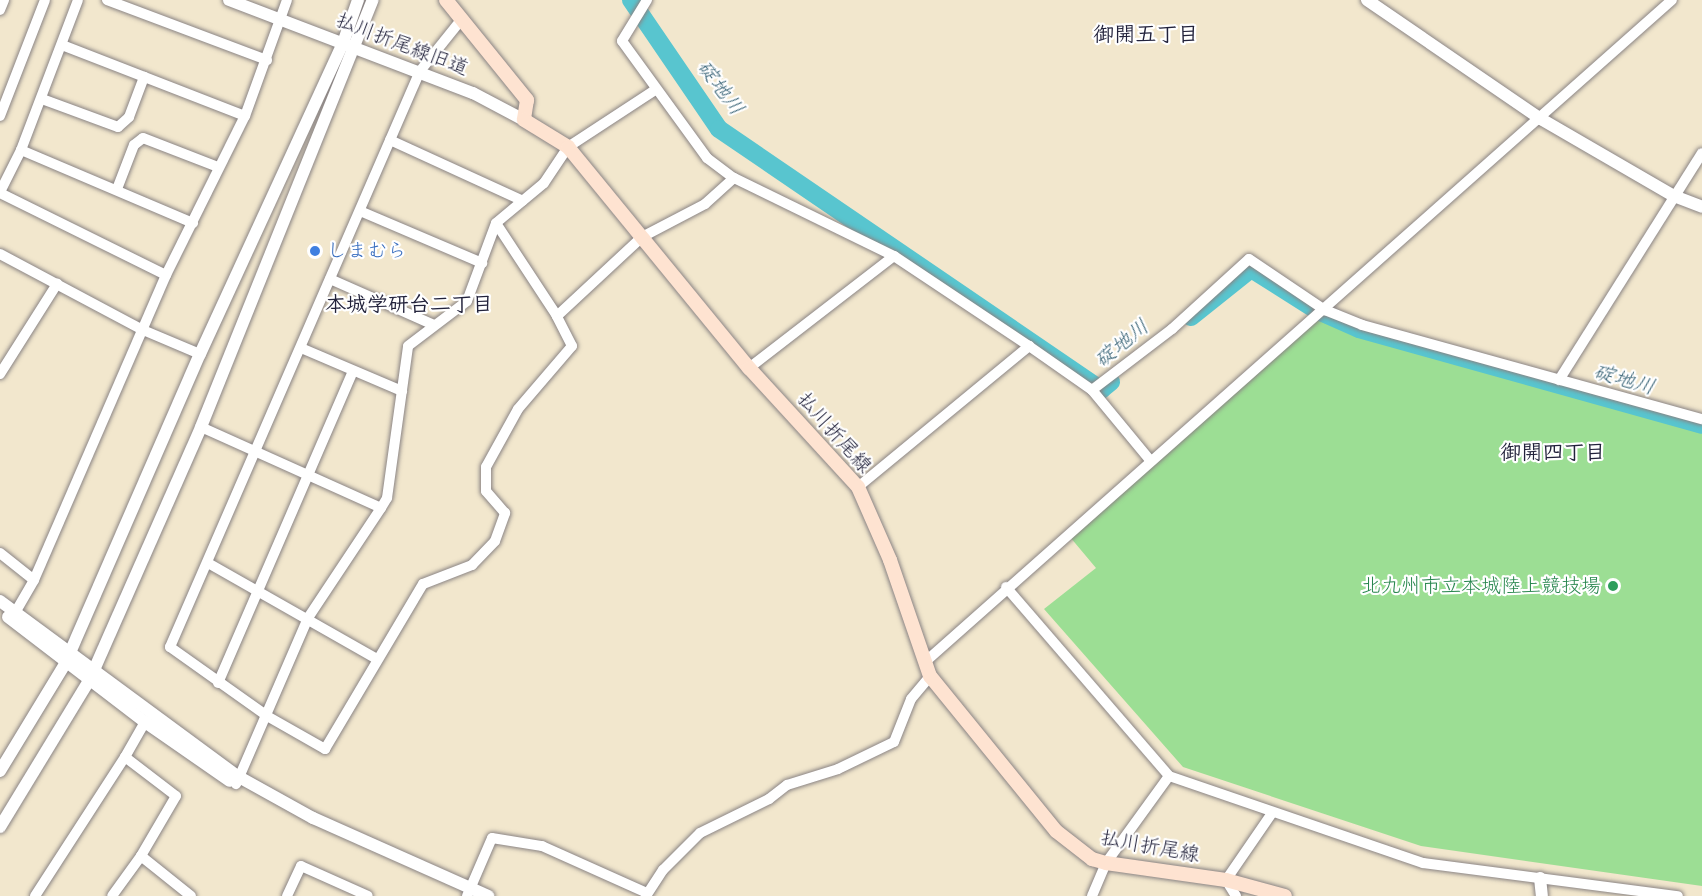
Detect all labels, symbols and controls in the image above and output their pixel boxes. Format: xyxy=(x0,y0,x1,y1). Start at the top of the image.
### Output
street label: 払川折尾線旧道 xyxy=(332,9,472,81)
district label: 御開五丁目 xyxy=(1094,22,1198,48)
water label: 碇地川 xyxy=(691,55,749,121)
place label: しまむら xyxy=(327,239,407,263)
marker: しまむら xyxy=(308,244,322,258)
district label: 本城学研台二丁目 xyxy=(325,292,493,318)
water label: 碇地川 xyxy=(1090,314,1154,374)
water label: 碇地川 xyxy=(1590,359,1658,401)
street label: 払川折尾線 xyxy=(792,388,876,478)
district label: 御開四丁目 xyxy=(1501,440,1605,466)
place label: 北九州市立本城陸上競技場 xyxy=(1361,574,1601,598)
marker: 北九州市立本城陸上競技場 xyxy=(1606,579,1620,593)
street label: 払川折尾線 xyxy=(1099,826,1201,868)

